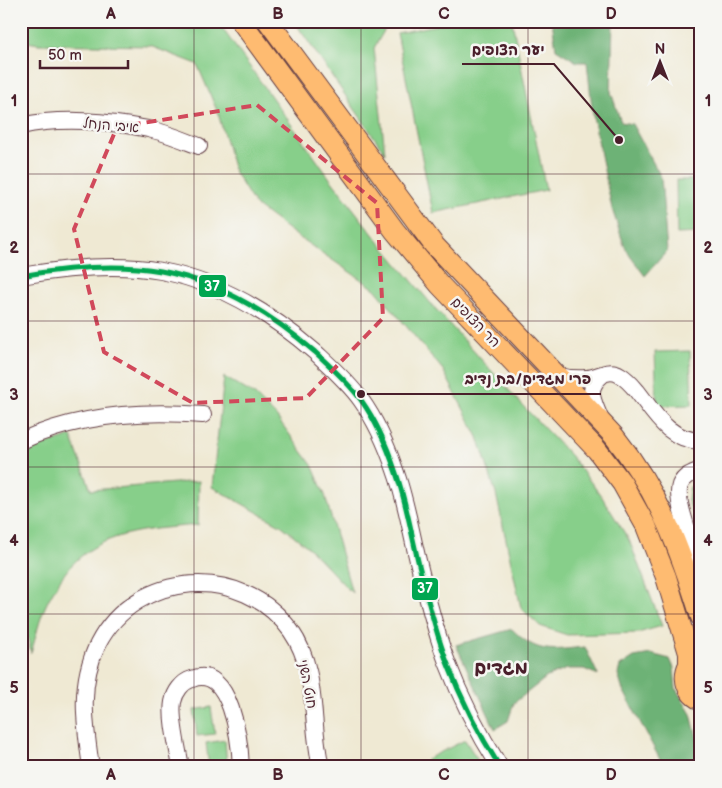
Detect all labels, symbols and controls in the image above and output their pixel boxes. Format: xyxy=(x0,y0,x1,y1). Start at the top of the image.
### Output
text: A xyxy=(105,5,116,24)
text: B xyxy=(272,5,284,24)
text: C xyxy=(438,5,450,24)
text: D xyxy=(605,5,617,24)
callout: יער הצופים xyxy=(462,34,554,64)
scale bar xyxy=(40,38,128,70)
north arrow xyxy=(634,38,684,88)
text: יער הצופים xyxy=(472,41,544,60)
text: N xyxy=(655,41,665,58)
text: 50 m xyxy=(48,46,82,65)
text: 1 xyxy=(11,92,17,111)
text: 1 xyxy=(705,92,711,111)
street label: איבי הנחל xyxy=(82,115,140,136)
text: 2 xyxy=(9,239,19,258)
text: 2 xyxy=(703,239,713,258)
line badge: 37 xyxy=(198,274,227,298)
text: 37 xyxy=(204,278,220,295)
street label: הר הצופים xyxy=(448,294,504,351)
callout: פרי מגדים/בת נדיב xyxy=(454,364,601,394)
text: פרי מגדים/בת נדיב xyxy=(464,370,591,389)
text: 3 xyxy=(9,386,19,405)
text: 3 xyxy=(703,386,713,405)
text: 4 xyxy=(9,532,19,551)
text: 4 xyxy=(703,532,713,551)
line badge: 37 xyxy=(411,577,439,601)
text: 37 xyxy=(417,580,433,597)
district label: מגדים xyxy=(474,657,528,680)
street label: חוט השני xyxy=(294,658,321,710)
text: 5 xyxy=(9,679,19,698)
text: 5 xyxy=(703,679,713,698)
text: A xyxy=(105,766,116,785)
text: B xyxy=(272,766,284,785)
text: C xyxy=(438,766,450,785)
text: D xyxy=(605,766,617,785)

